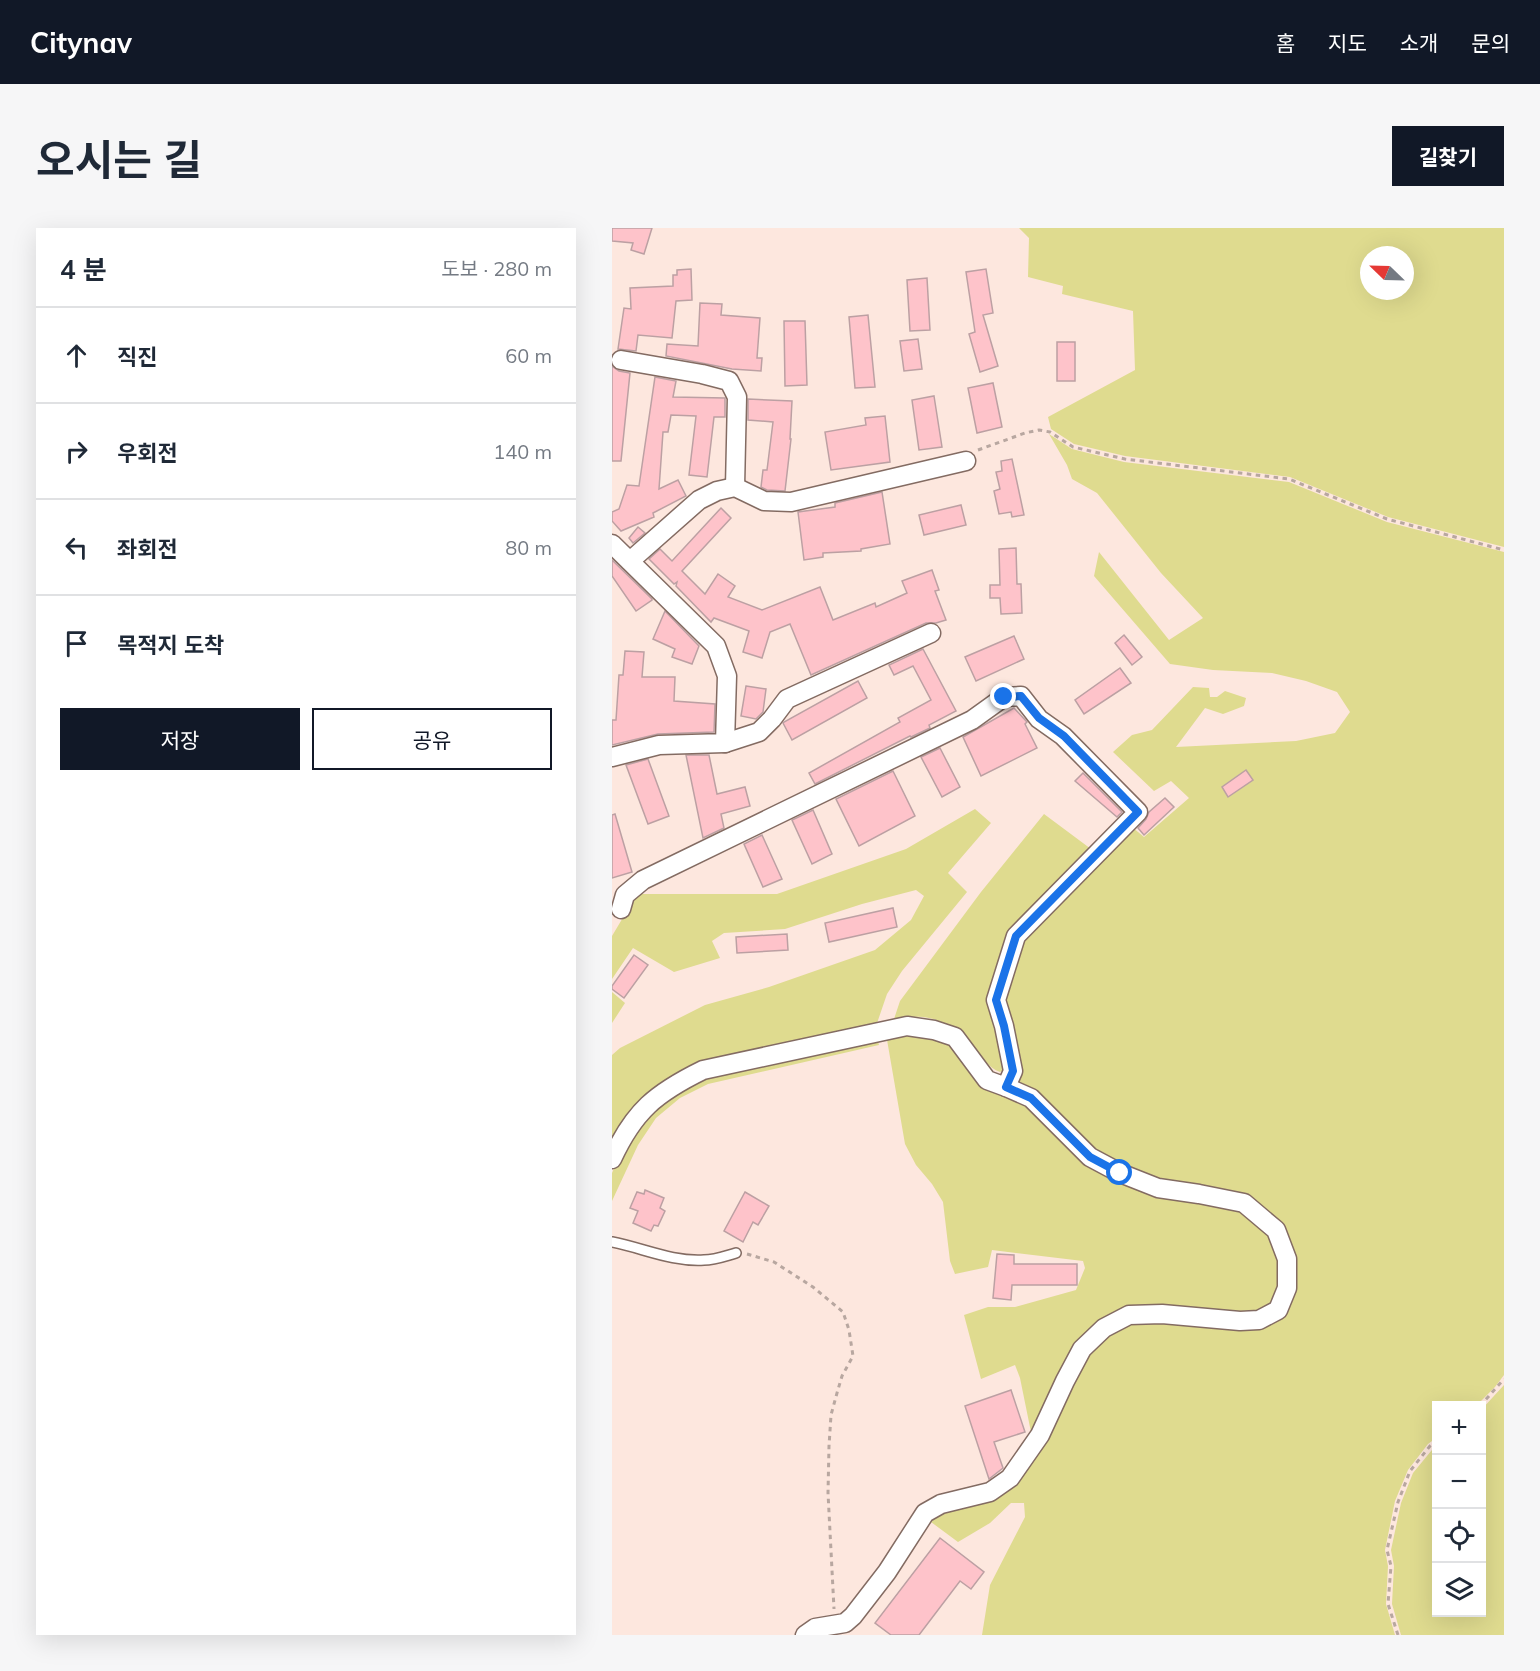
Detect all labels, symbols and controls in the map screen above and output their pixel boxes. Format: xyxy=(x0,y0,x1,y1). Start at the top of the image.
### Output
text: Citynav xyxy=(30,25,132,60)
text: 홈 xyxy=(1276,30,1295,56)
text: 지도 xyxy=(1328,30,1367,56)
text: 소개 xyxy=(1400,30,1438,56)
text: 문의 xyxy=(1471,30,1510,56)
button: 길찾기 xyxy=(1392,126,1504,186)
text: 오시는 길 xyxy=(36,133,202,186)
north arrow xyxy=(1360,246,1414,300)
text: 4 분 xyxy=(60,253,107,286)
text: 도보 · 280 m xyxy=(441,256,552,281)
icon: ahead xyxy=(60,339,93,372)
text: 직진 xyxy=(117,343,157,371)
text: 60 m xyxy=(505,343,552,368)
icon: right xyxy=(60,435,93,468)
text: 우회전 xyxy=(117,439,178,467)
text: 140 m xyxy=(493,439,552,464)
icon: left xyxy=(60,531,93,564)
text: 좌회전 xyxy=(117,535,178,563)
text: 80 m xyxy=(505,535,552,560)
icon: arrive xyxy=(60,627,93,660)
text: 목적지 도착 xyxy=(117,631,224,659)
route end xyxy=(990,683,1016,709)
button: 저장 xyxy=(60,708,300,770)
button: 공유 xyxy=(312,708,552,770)
route start xyxy=(1106,1159,1132,1185)
map controls xyxy=(1432,1401,1486,1617)
button: + xyxy=(1432,1401,1486,1455)
button: − xyxy=(1432,1455,1486,1509)
button: locate xyxy=(1432,1509,1486,1563)
button: layers xyxy=(1432,1563,1486,1617)

